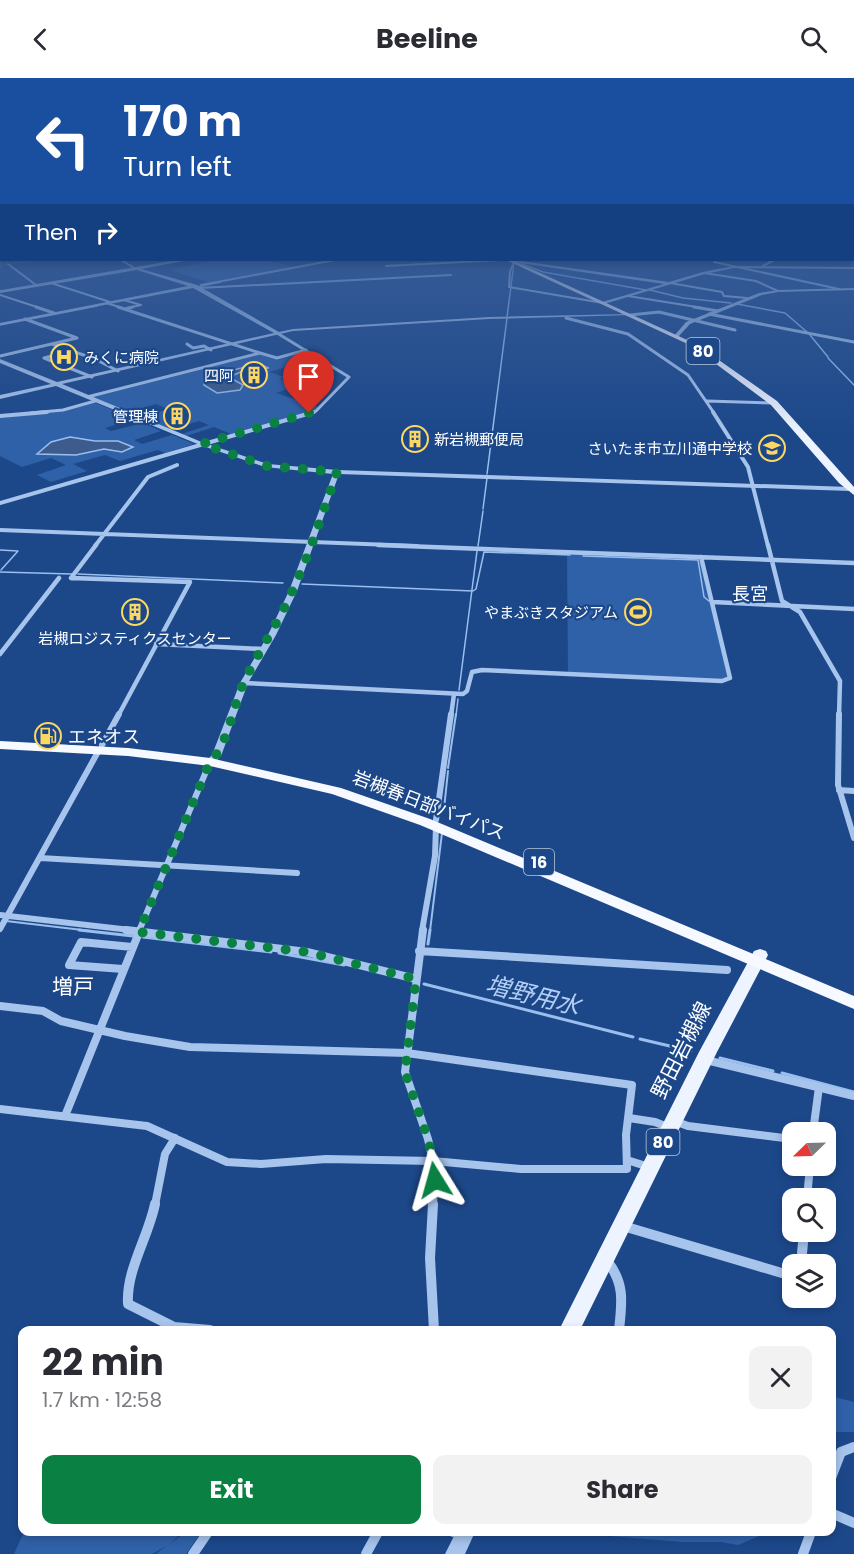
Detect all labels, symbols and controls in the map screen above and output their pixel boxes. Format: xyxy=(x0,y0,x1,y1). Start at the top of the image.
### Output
text: Beeline xyxy=(376,20,478,57)
icon: back xyxy=(24,23,57,56)
icon: search xyxy=(797,23,830,56)
text: 170 m xyxy=(123,92,242,151)
icon: left xyxy=(24,102,102,180)
text: Turn left xyxy=(123,148,232,185)
icon: right xyxy=(90,216,123,249)
text: Then xyxy=(24,217,78,248)
road number: 80 xyxy=(686,338,720,364)
hospital icon: みくに病院 xyxy=(49,342,79,372)
place label: みくに病院 xyxy=(84,347,159,368)
pin xyxy=(283,351,334,413)
building icon: 四阿 xyxy=(239,360,269,390)
icon: arrive xyxy=(292,360,325,393)
place label: 四阿 xyxy=(204,365,234,386)
building icon: 管理棟 xyxy=(162,401,192,431)
place label: 管理棟 xyxy=(113,406,158,427)
building icon: 新岩槻郵便局 xyxy=(400,424,430,454)
place label: 新岩槻郵便局 xyxy=(434,429,524,450)
school or university icon: さいたま市立川通中学校 xyxy=(757,433,787,463)
place label: さいたま市立川通中学校 xyxy=(587,438,752,459)
district label: 長宮 xyxy=(732,581,768,606)
building icon: 岩槻ロジスティクスセンター xyxy=(120,597,150,627)
sports icon: やまぶきスタジアム xyxy=(623,597,653,627)
place label: やまぶきスタジアム xyxy=(484,602,618,623)
place label: 岩槻ロジスティクスセンター xyxy=(38,628,232,649)
fuel station icon: エネオス xyxy=(33,721,63,751)
place label: エネオス xyxy=(68,724,140,749)
street label: 岩槻春日部バイパス xyxy=(349,764,509,846)
road number: 16 xyxy=(524,849,554,875)
water label: 増野用水 xyxy=(482,967,586,1023)
district label: 増戸 xyxy=(52,972,94,1001)
street label: 野田岩槻線 xyxy=(644,997,718,1103)
north arrow xyxy=(782,1122,836,1176)
map controls xyxy=(782,1122,836,1308)
road number: 80 xyxy=(646,1129,680,1155)
position arrow xyxy=(403,1148,467,1212)
button: search xyxy=(782,1188,836,1242)
button: layers xyxy=(782,1254,836,1308)
text: 22 min xyxy=(42,1337,164,1388)
button: close xyxy=(749,1346,812,1409)
text: 1.7 km · 12:58 xyxy=(42,1386,162,1414)
button: Exit xyxy=(42,1455,421,1524)
button: Share xyxy=(433,1455,812,1524)

